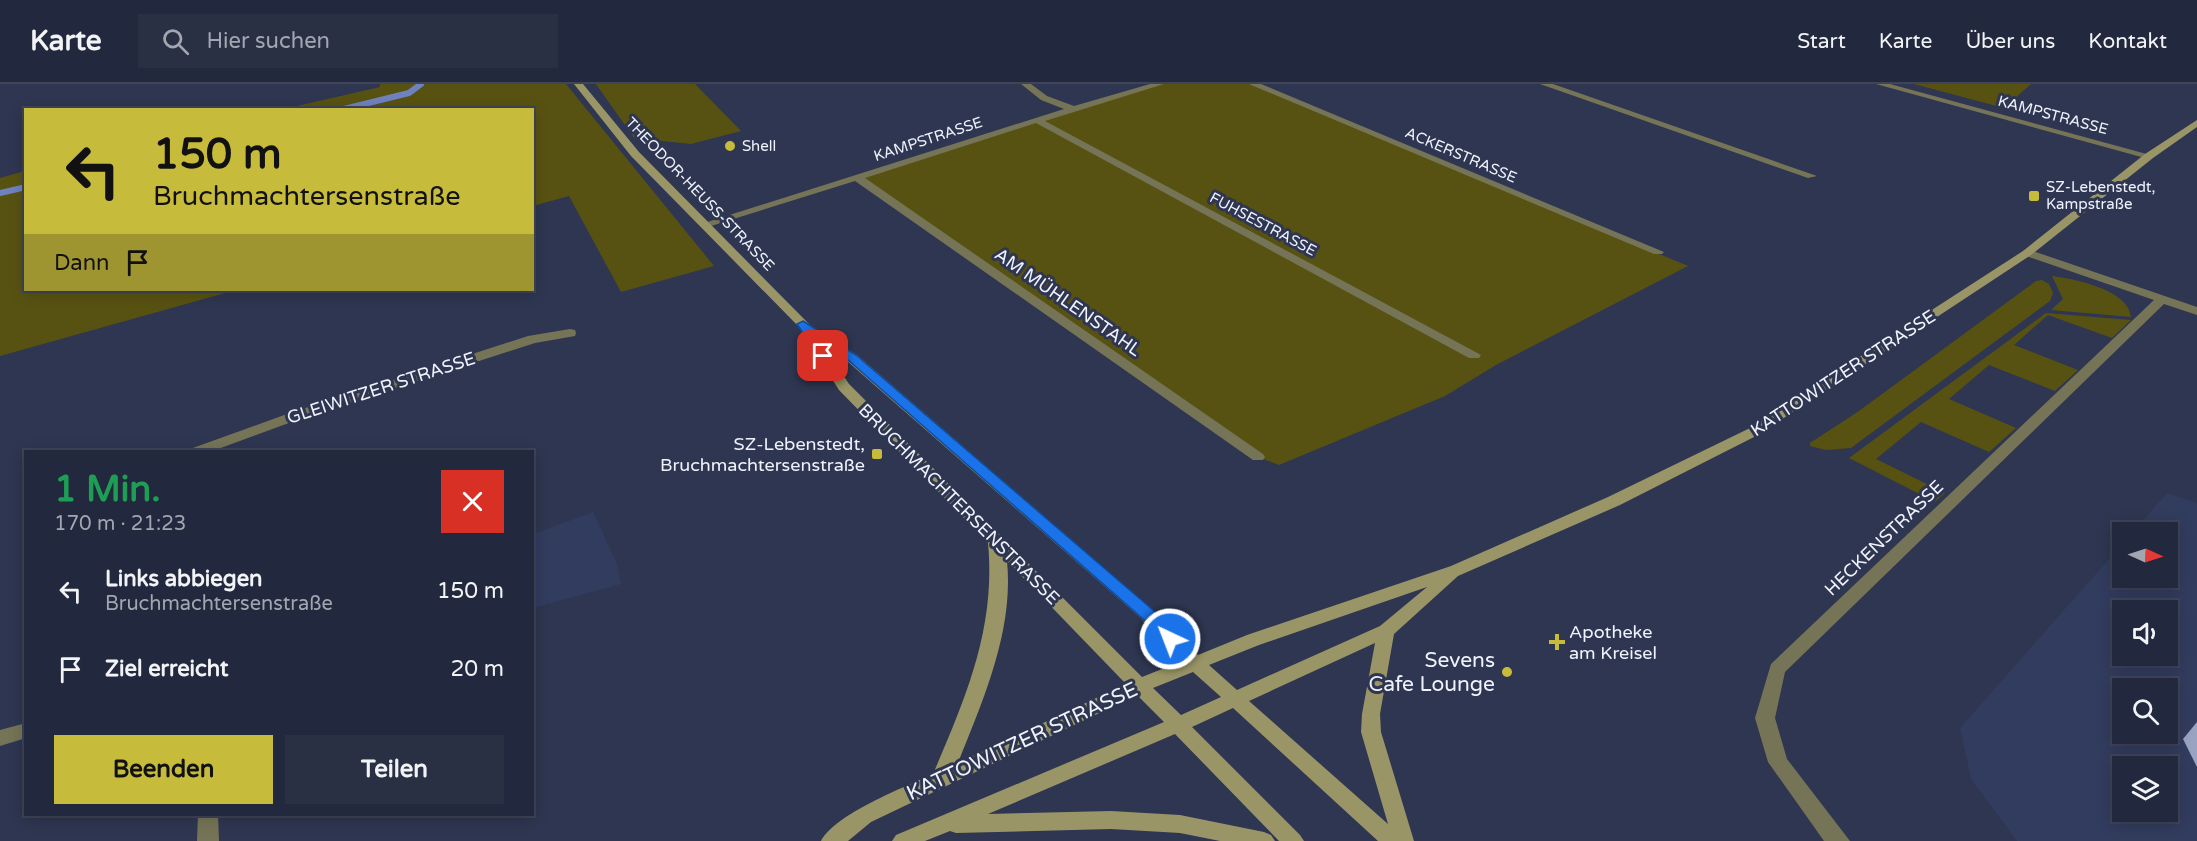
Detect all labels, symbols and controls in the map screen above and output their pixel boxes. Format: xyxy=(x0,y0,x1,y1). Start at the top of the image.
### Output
search box xyxy=(138,14,558,68)
text: Karte xyxy=(30,24,102,58)
icon: search xyxy=(159,25,192,58)
text: Hier suchen xyxy=(207,28,330,54)
text: Start xyxy=(1797,29,1846,54)
text: Karte xyxy=(1879,29,1932,54)
text: Über uns xyxy=(1965,29,2055,54)
text: Kontakt xyxy=(2088,29,2167,54)
street label: KAMPSTRASSE xyxy=(1996,92,2110,138)
street label: THEODOR-HEUSS-STRASSE xyxy=(622,113,778,275)
street label: KAMPSTRASSE xyxy=(871,113,985,165)
street label: ACKERSTRASSE xyxy=(1403,123,1519,187)
text: 150 m xyxy=(153,129,282,180)
icon: left xyxy=(54,132,132,210)
place label: Shell xyxy=(742,137,776,155)
marker: Shell xyxy=(723,139,737,153)
place label: SZ-Lebenstedt, Kampstraße xyxy=(2046,178,2156,213)
text: Bruchmachtersenstraße xyxy=(153,180,460,213)
street label: FUHSESTRASSE xyxy=(1207,188,1319,260)
marker: SZ-Lebenstedt, Kampstraße xyxy=(2027,189,2041,203)
street label: AM MÜHLENSTAHL xyxy=(990,243,1146,361)
icon: arrive xyxy=(121,246,154,279)
text: Dann xyxy=(54,250,109,276)
street label: KATTOWITZER STRASSE xyxy=(1746,305,1940,441)
pin xyxy=(797,330,848,381)
icon: arrive xyxy=(806,339,839,372)
street label: GLEIWITZER STRASSE xyxy=(284,347,478,429)
street label: BRUCHMACHTERSENSTRASSE xyxy=(854,399,1064,609)
place label: SZ-Lebenstedt, Bruchmachtersenstraße xyxy=(660,433,865,476)
marker: SZ-Lebenstedt, Bruchmachtersenstraße xyxy=(870,447,884,461)
text: 1 Min. xyxy=(54,468,161,511)
button: close xyxy=(441,470,504,533)
street label: HECKENSTRASSE xyxy=(1820,476,1948,600)
text: 170 m · 21:23 xyxy=(54,512,186,536)
north arrow xyxy=(2112,522,2178,588)
map controls xyxy=(2112,522,2178,822)
text: Links abbiegen xyxy=(105,566,263,592)
icon: left xyxy=(54,575,87,608)
text: 150 m xyxy=(437,578,504,604)
text: Bruchmachtersenstraße xyxy=(105,592,333,616)
button: sound xyxy=(2112,600,2178,666)
position arrow xyxy=(1138,607,1202,671)
place label: Apotheke am Kreisel xyxy=(1569,621,1657,664)
marker: Apotheke am Kreisel xyxy=(1550,635,1564,649)
place label: Sevens Cafe Lounge xyxy=(1369,648,1495,697)
icon: arrive xyxy=(54,653,87,686)
text: Ziel erreicht xyxy=(105,656,228,682)
text: 20 m xyxy=(450,656,504,682)
marker: Sevens Cafe Lounge xyxy=(1500,665,1514,679)
street label: KATTOWITZER STRASSE xyxy=(903,677,1142,806)
button: search xyxy=(2112,678,2178,744)
button: Beenden xyxy=(54,735,273,804)
button: Teilen xyxy=(285,735,504,804)
button: layers xyxy=(2112,756,2178,822)

